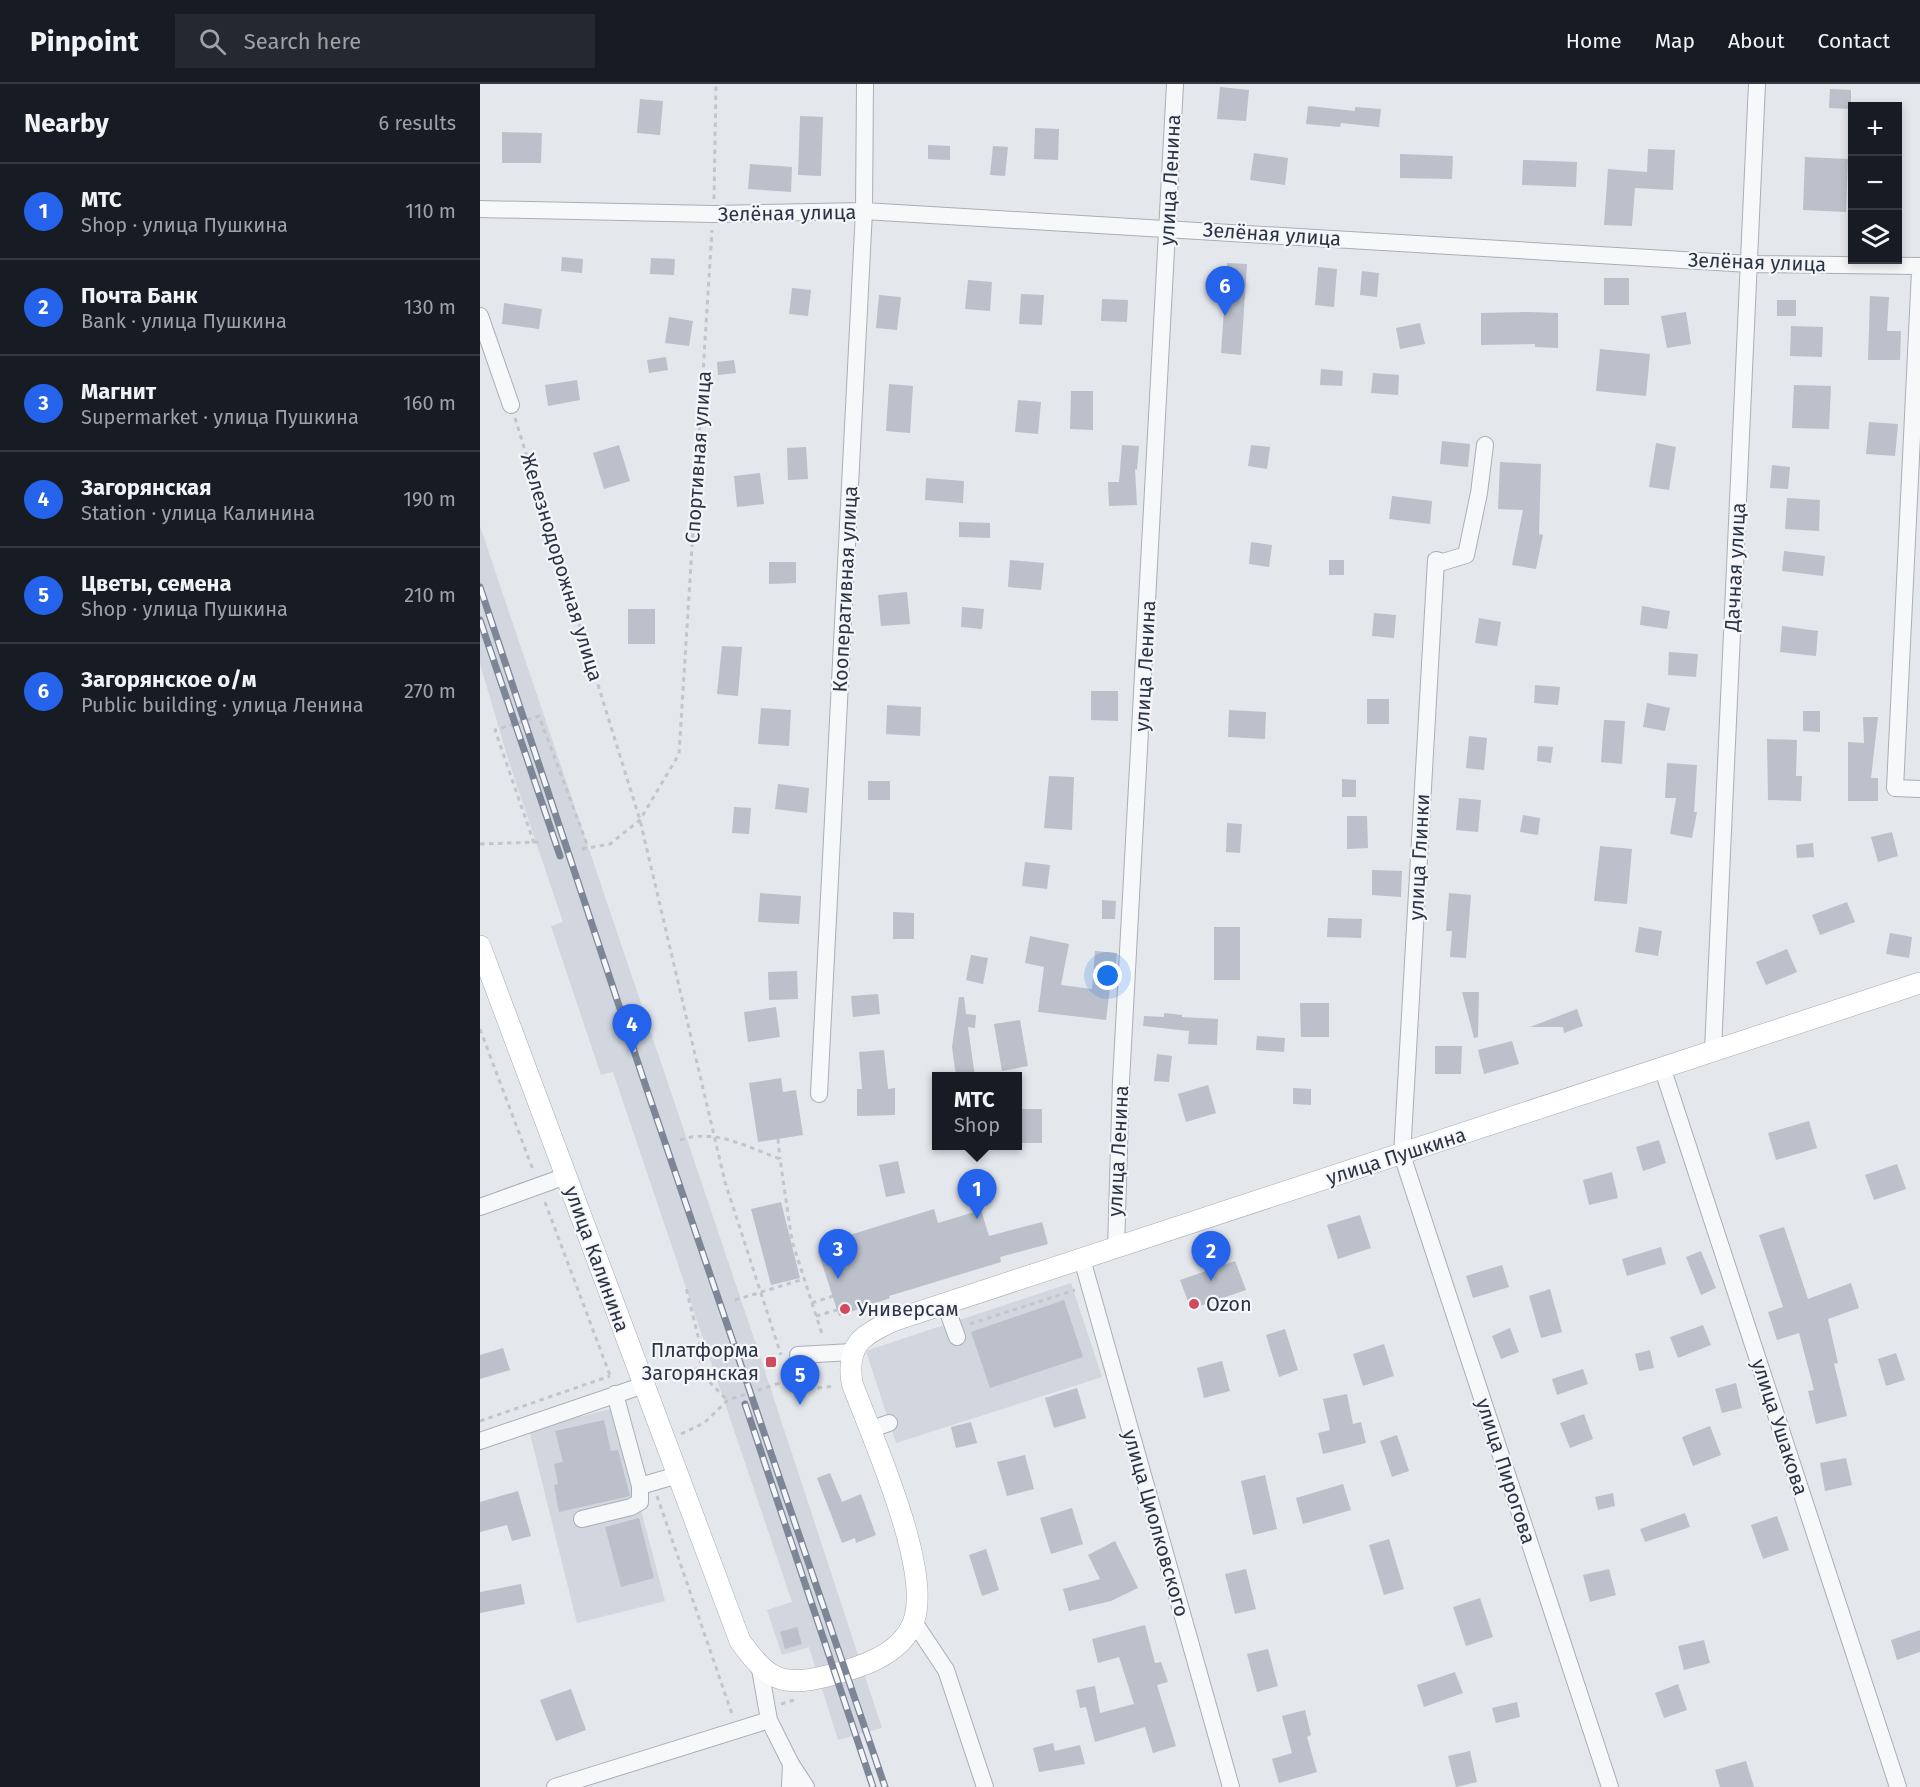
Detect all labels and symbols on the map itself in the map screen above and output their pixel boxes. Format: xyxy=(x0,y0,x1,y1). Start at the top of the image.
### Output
street label: улица Ленина xyxy=(1155,114,1185,246)
street label: Зелёная улица xyxy=(718,200,856,226)
street label: Зелёная улица xyxy=(1202,217,1342,251)
street label: Зелёная улица xyxy=(1687,248,1827,276)
pin: 6 xyxy=(1206,266,1244,316)
street label: Спортивная улица xyxy=(680,370,716,544)
street label: Железнодорожная улица xyxy=(516,450,608,684)
street label: Кооперативная улица xyxy=(828,485,862,693)
street label: Дачная улица xyxy=(1720,502,1750,633)
street label: улица Ленина xyxy=(1130,600,1160,732)
street label: улица Глинки xyxy=(1404,793,1434,921)
your location xyxy=(1093,961,1122,990)
pin: 4 xyxy=(612,1004,652,1054)
street label: улица Ленина xyxy=(1103,1085,1133,1217)
street label: улица Пушкина xyxy=(1323,1122,1469,1190)
pin: 1 xyxy=(958,1170,996,1219)
street label: улица Калинина xyxy=(559,1183,635,1335)
pin: 3 xyxy=(818,1230,858,1279)
pin: 2 xyxy=(1192,1232,1230,1281)
place label: Ozon xyxy=(1206,1292,1252,1316)
place label: Универсам xyxy=(857,1297,959,1321)
marker: Ozon xyxy=(1187,1297,1201,1311)
marker: Универсам xyxy=(838,1302,852,1316)
place label: Платформа Загорянская xyxy=(642,1338,759,1385)
marker: Платформа Загорянская xyxy=(764,1355,778,1369)
pin: 5 xyxy=(780,1356,820,1405)
street label: улица Ушакова xyxy=(1747,1356,1813,1498)
street label: улица Пирогова xyxy=(1471,1395,1541,1547)
street label: улица Циолковского xyxy=(1118,1427,1194,1619)

